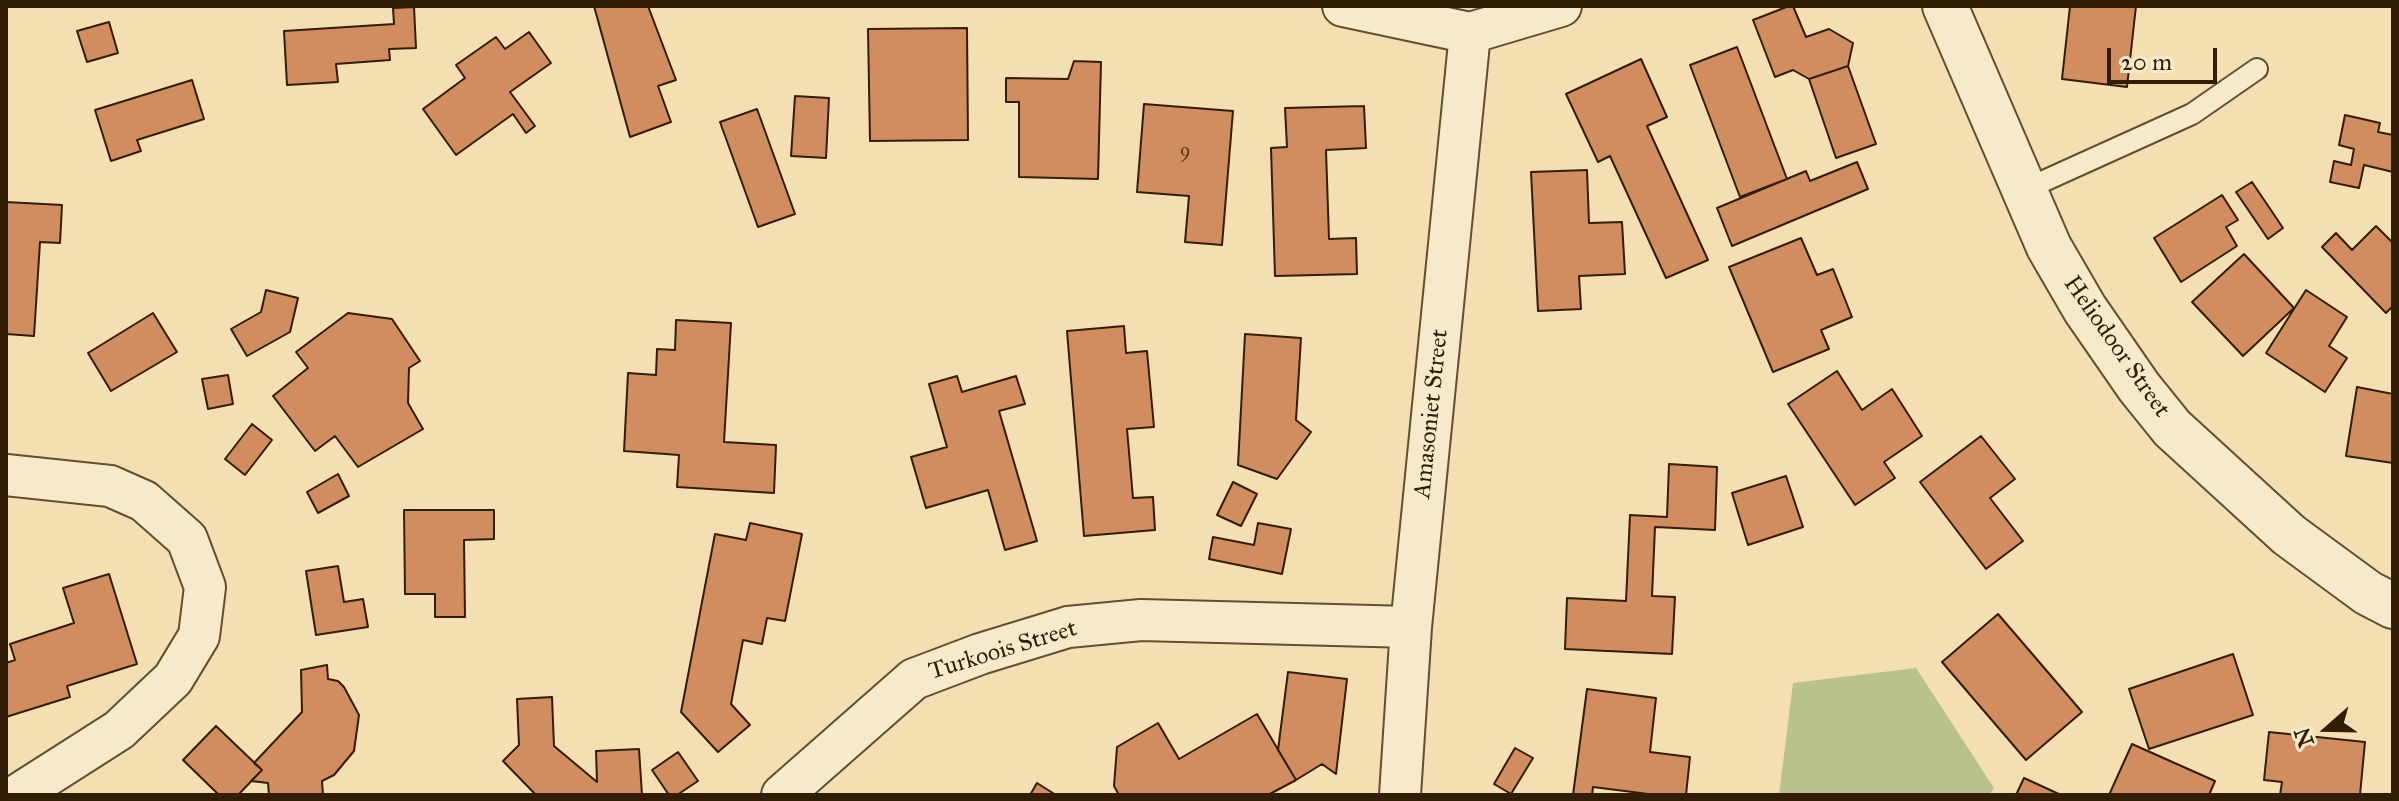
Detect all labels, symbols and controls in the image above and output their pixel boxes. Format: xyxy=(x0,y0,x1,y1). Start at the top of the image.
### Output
scale bar xyxy=(2111,32,2221,82)
text: 20 m xyxy=(2121,47,2172,77)
house number: 9 xyxy=(1180,140,1190,164)
street label: Heliodoor Street xyxy=(2057,271,2175,423)
street label: Amasoniet Street xyxy=(1409,328,1455,500)
street label: Turkoois Street xyxy=(926,615,1080,687)
north arrow xyxy=(2287,689,2367,769)
text: N xyxy=(2288,724,2320,751)

